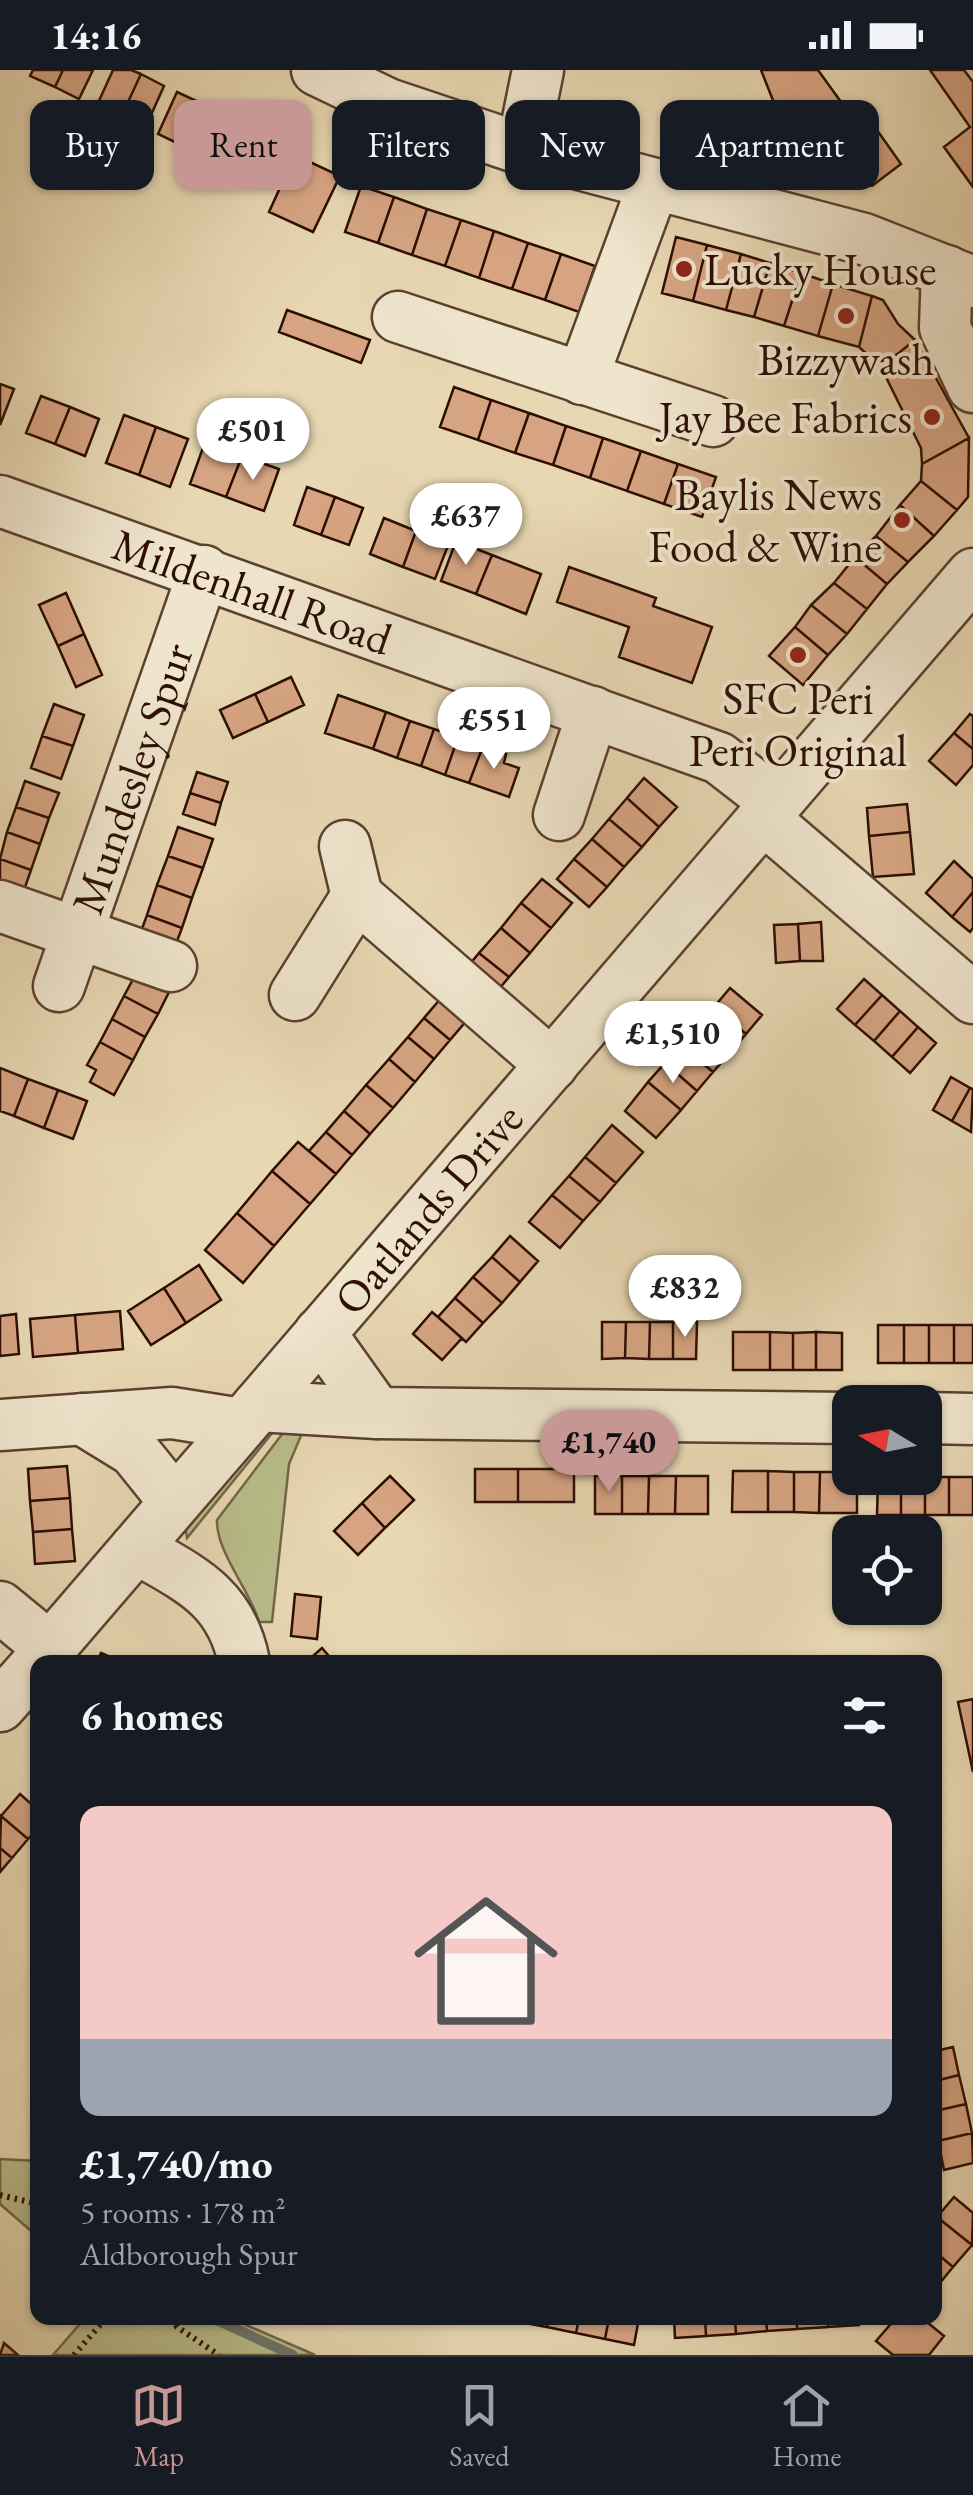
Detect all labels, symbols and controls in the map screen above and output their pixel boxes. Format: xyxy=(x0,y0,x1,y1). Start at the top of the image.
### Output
text: 14:16 xyxy=(50,11,141,60)
chip: Buy xyxy=(30,100,154,190)
chip: Rent xyxy=(174,100,312,190)
chip: Filters xyxy=(332,100,485,190)
chip: New xyxy=(505,100,640,190)
chip: Apartment xyxy=(660,100,879,190)
place label: Lucky House xyxy=(704,240,937,298)
marker: Lucky House xyxy=(673,258,695,280)
marker: Bizzywash xyxy=(835,305,857,327)
place label: Bizzywash xyxy=(758,330,934,388)
place label: Jay Bee Fabrics xyxy=(655,388,912,446)
pin: £501 xyxy=(194,398,312,483)
marker: Jay Bee Fabrics xyxy=(921,406,943,428)
text: £501 xyxy=(219,409,287,451)
place label: Baylis News Food & Wine xyxy=(648,465,882,575)
pin: £637 xyxy=(407,483,525,568)
text: £637 xyxy=(432,494,500,536)
marker: Baylis News Food & Wine xyxy=(891,509,913,531)
street label: Mildenhall Road xyxy=(105,515,400,668)
street label: Mundesley Spur xyxy=(58,635,206,921)
marker: SFC Peri Peri Original xyxy=(787,644,809,666)
place label: SFC Peri Peri Original xyxy=(689,669,907,779)
pin: £551 xyxy=(435,687,553,772)
text: £551 xyxy=(460,698,528,740)
pin: £1,510 xyxy=(592,1001,754,1086)
text: £1,510 xyxy=(626,1012,720,1054)
street label: Oatlands Drive xyxy=(321,1090,535,1327)
pin: £832 xyxy=(626,1255,744,1340)
text: £832 xyxy=(651,1266,719,1308)
north arrow xyxy=(832,1385,942,1495)
map controls xyxy=(832,1385,942,1625)
pin: £1,740 xyxy=(528,1410,690,1495)
text: £1,740 xyxy=(562,1421,656,1463)
button: locate xyxy=(832,1515,942,1625)
text: 6 homes xyxy=(80,1688,223,1743)
icon: filters xyxy=(837,1688,892,1743)
icon: home xyxy=(396,1871,576,2051)
text: £1,740/mo xyxy=(80,2136,273,2191)
text: 5 rooms · 178 m² xyxy=(80,2191,286,2233)
text: Aldborough Spur xyxy=(80,2233,298,2275)
tab: Map xyxy=(131,2378,186,2474)
tab: Saved xyxy=(449,2378,509,2474)
tab: Home xyxy=(772,2378,842,2474)

